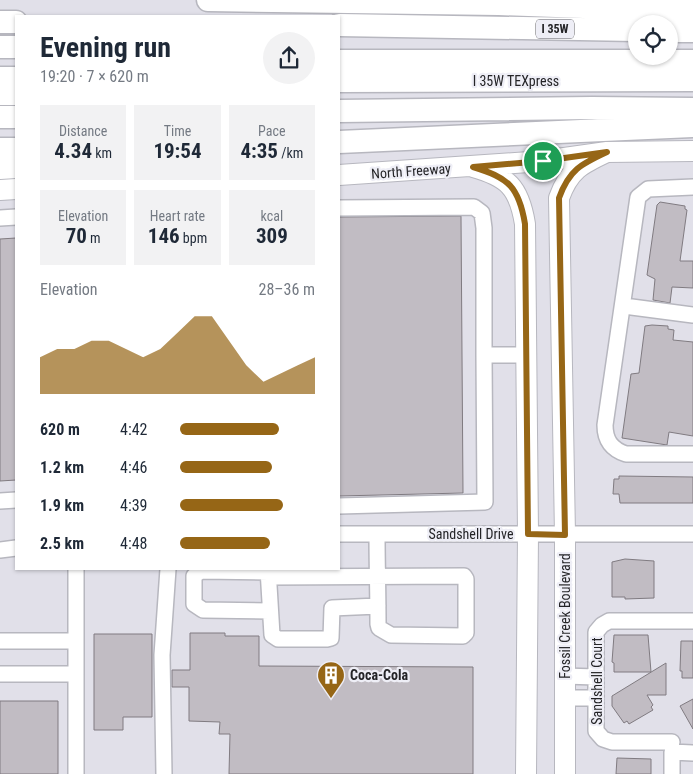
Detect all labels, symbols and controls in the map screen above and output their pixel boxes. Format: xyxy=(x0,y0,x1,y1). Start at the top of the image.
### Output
map controls xyxy=(628,15,678,65)
button: locate xyxy=(628,15,678,65)
road number: I 35W xyxy=(536,20,574,38)
text: Evening run xyxy=(40,31,171,64)
button: share xyxy=(263,32,315,84)
text: 19:20 · 7 × 620 m xyxy=(40,67,149,86)
street label: I 35W TEXpress xyxy=(473,73,559,89)
text: Distance xyxy=(59,123,107,139)
text: Time xyxy=(164,123,191,139)
text: Pace xyxy=(258,123,286,139)
text: 4.34 xyxy=(54,139,92,163)
text: 19:54 xyxy=(153,139,202,163)
text: 4:35 xyxy=(240,139,278,163)
pin xyxy=(522,140,564,182)
text: km xyxy=(92,145,112,161)
text: /km xyxy=(278,145,303,161)
icon: arrive xyxy=(529,147,557,175)
street label: North Freeway xyxy=(371,160,452,182)
text: Elevation xyxy=(58,208,108,224)
text: Heart rate xyxy=(150,208,205,224)
text: kcal xyxy=(261,208,283,224)
text: 70 xyxy=(66,224,87,248)
text: 146 xyxy=(148,224,180,248)
text: 309 xyxy=(256,224,288,248)
text: m xyxy=(87,230,101,246)
text: bpm xyxy=(180,230,207,246)
text: Elevation xyxy=(40,280,98,299)
text: 28–36 m xyxy=(259,280,315,299)
text: 620 m xyxy=(40,420,80,439)
text: 4:42 xyxy=(120,420,147,439)
text: 1.2 km xyxy=(40,458,84,477)
text: 4:46 xyxy=(120,458,147,477)
text: 1.9 km xyxy=(40,496,84,515)
text: 4:39 xyxy=(120,496,147,515)
street label: Sandshell Drive xyxy=(429,526,514,542)
text: 2.5 km xyxy=(40,534,84,553)
text: 4:48 xyxy=(120,534,147,553)
street label: Fossil Creek Boulevard xyxy=(557,553,573,679)
street label: Sandshell Court xyxy=(589,637,605,725)
building icon: Coca-Cola xyxy=(316,660,346,699)
place label: Coca-Cola xyxy=(350,667,409,683)

